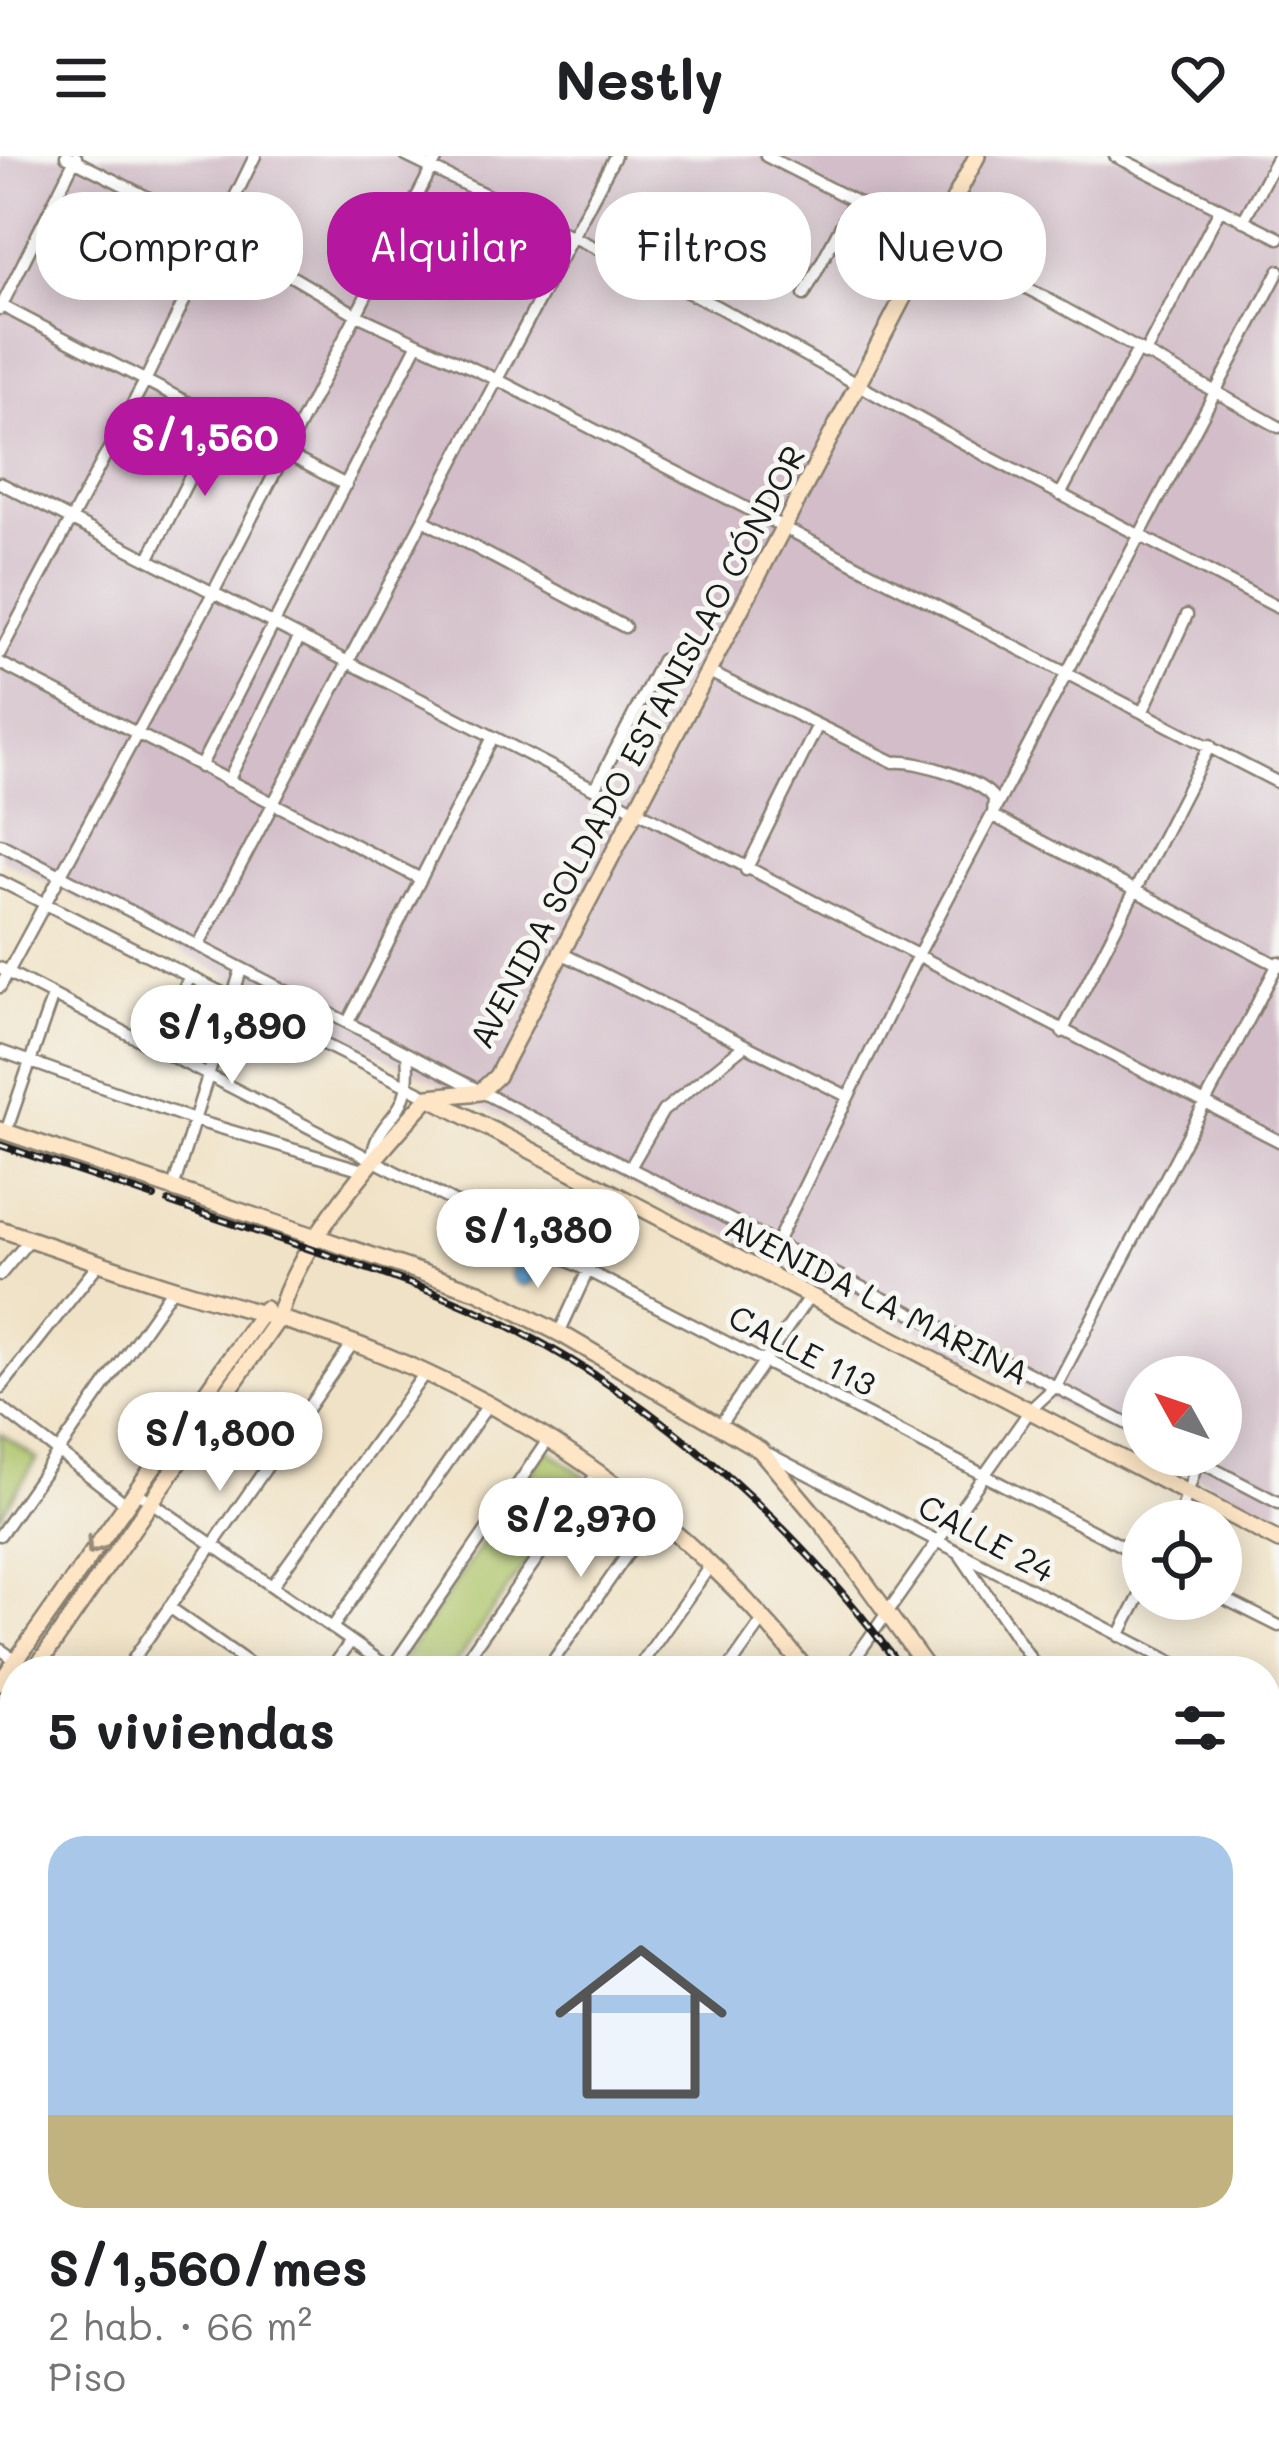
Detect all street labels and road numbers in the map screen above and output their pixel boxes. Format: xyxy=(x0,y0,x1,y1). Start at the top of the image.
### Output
street label: AVENIDA SOLDADO ESTANISLAO CÓNDOR xyxy=(458,437,814,1055)
street label: AVENIDA LA MARINA xyxy=(719,1203,1037,1393)
street label: CALLE 113 xyxy=(722,1294,884,1404)
street label: CALLE 24 xyxy=(911,1483,1063,1591)

